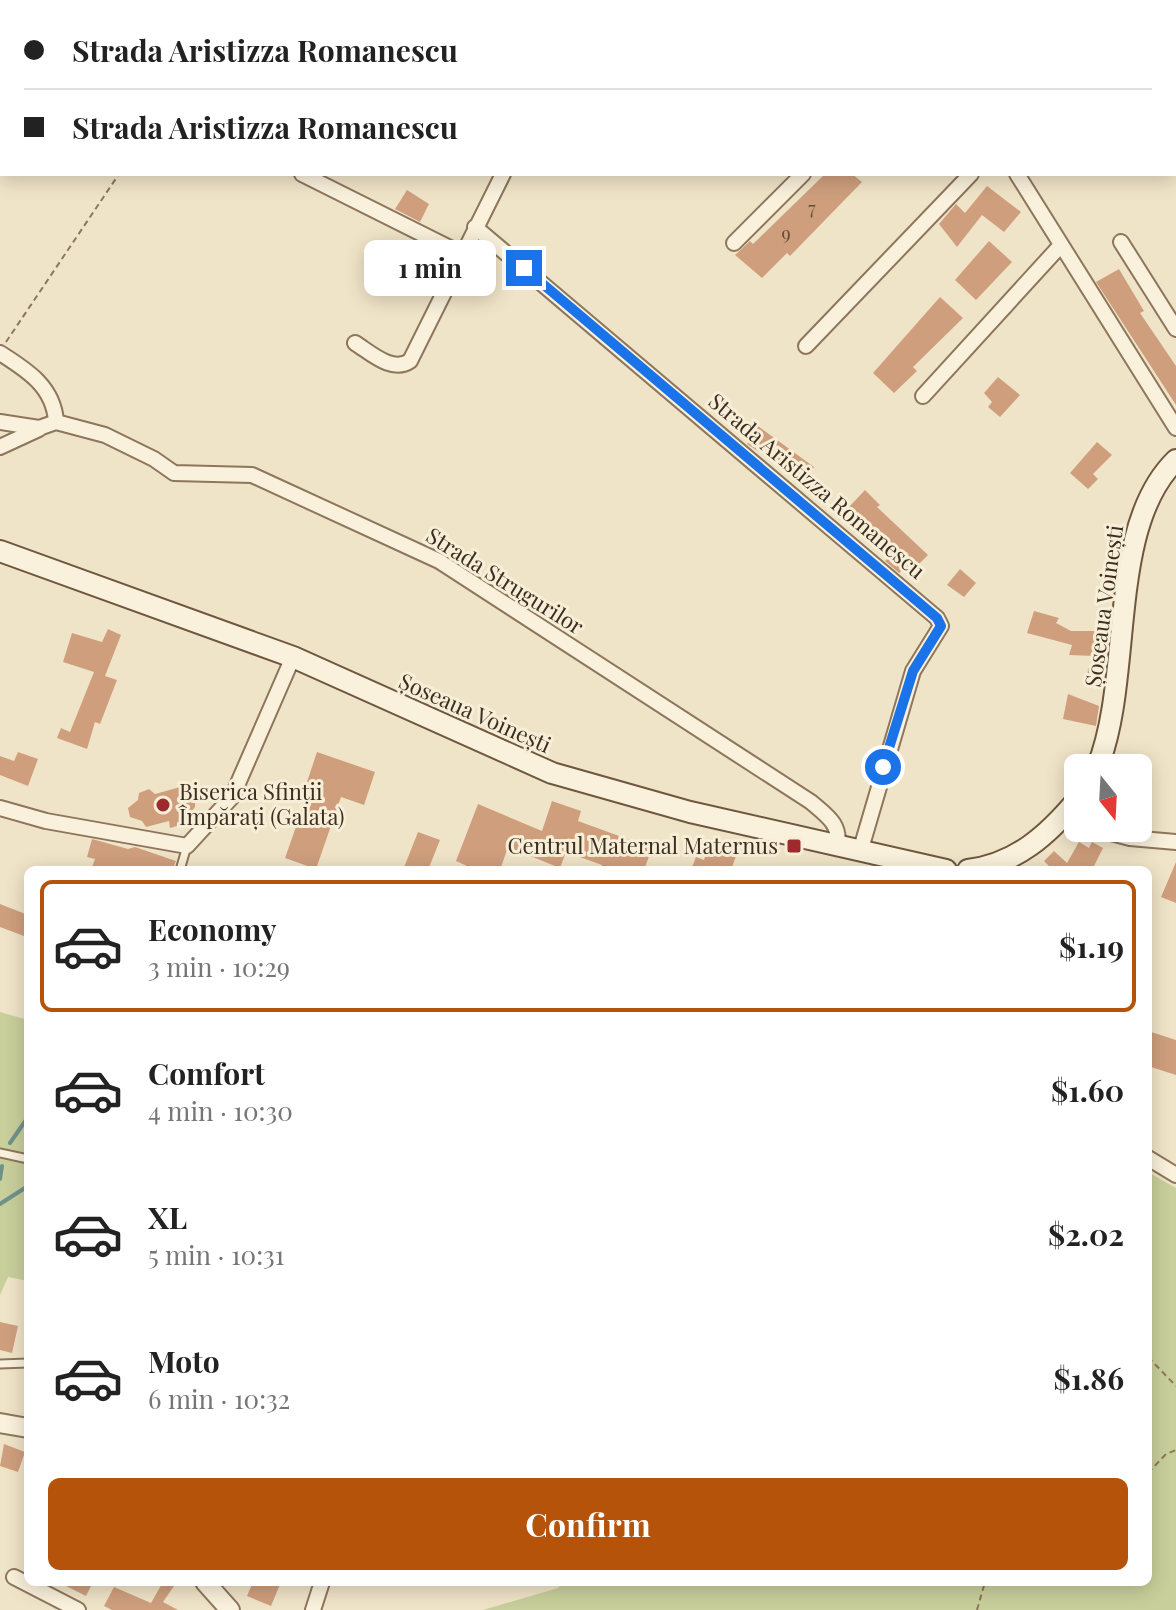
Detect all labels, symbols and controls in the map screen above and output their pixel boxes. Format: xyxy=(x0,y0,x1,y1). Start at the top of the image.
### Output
text: Strada Aristizza Romanescu xyxy=(72,30,458,70)
text: Strada Aristizza Romanescu xyxy=(72,107,458,147)
house number: 7 xyxy=(808,196,816,220)
house number: 9 xyxy=(781,221,791,245)
callout: 1 min xyxy=(364,240,496,296)
text: 1 min xyxy=(398,250,462,285)
route end xyxy=(506,250,542,286)
street label: Strada Aristizza Romanescu xyxy=(703,386,933,585)
street label: Strada Strugurilor xyxy=(421,520,590,641)
street label: Șoseaua Voinești xyxy=(1077,523,1129,689)
street label: Șoseaua Voinești xyxy=(395,665,556,759)
route start xyxy=(865,749,901,785)
north arrow xyxy=(1064,754,1152,842)
map controls xyxy=(1064,754,1152,842)
place label: Biserica Sfinții Împărați (Galata) xyxy=(178,776,345,831)
marker: Biserica Sfinții Împărați (Galata) xyxy=(154,796,172,814)
place label: Centrul Maternal Maternus xyxy=(507,830,778,860)
marker: Centrul Maternal Maternus xyxy=(785,837,803,855)
text: Economy xyxy=(148,909,277,949)
icon: car xyxy=(52,910,124,982)
text: $1.19 xyxy=(1059,926,1124,966)
text: 3 min · 10:29 xyxy=(148,949,290,984)
text: Comfort xyxy=(148,1053,265,1093)
icon: car xyxy=(52,1054,124,1126)
text: $1.60 xyxy=(1051,1070,1124,1110)
text: 4 min · 10:30 xyxy=(148,1093,293,1128)
text: XL xyxy=(148,1197,187,1237)
icon: car xyxy=(52,1198,124,1270)
text: $2.02 xyxy=(1048,1214,1124,1254)
text: 5 min · 10:31 xyxy=(148,1237,284,1272)
text: Moto xyxy=(148,1341,220,1381)
icon: car xyxy=(52,1342,124,1414)
text: $1.86 xyxy=(1054,1358,1124,1398)
text: 6 min · 10:32 xyxy=(148,1381,290,1416)
button: Confirm xyxy=(48,1478,1128,1570)

